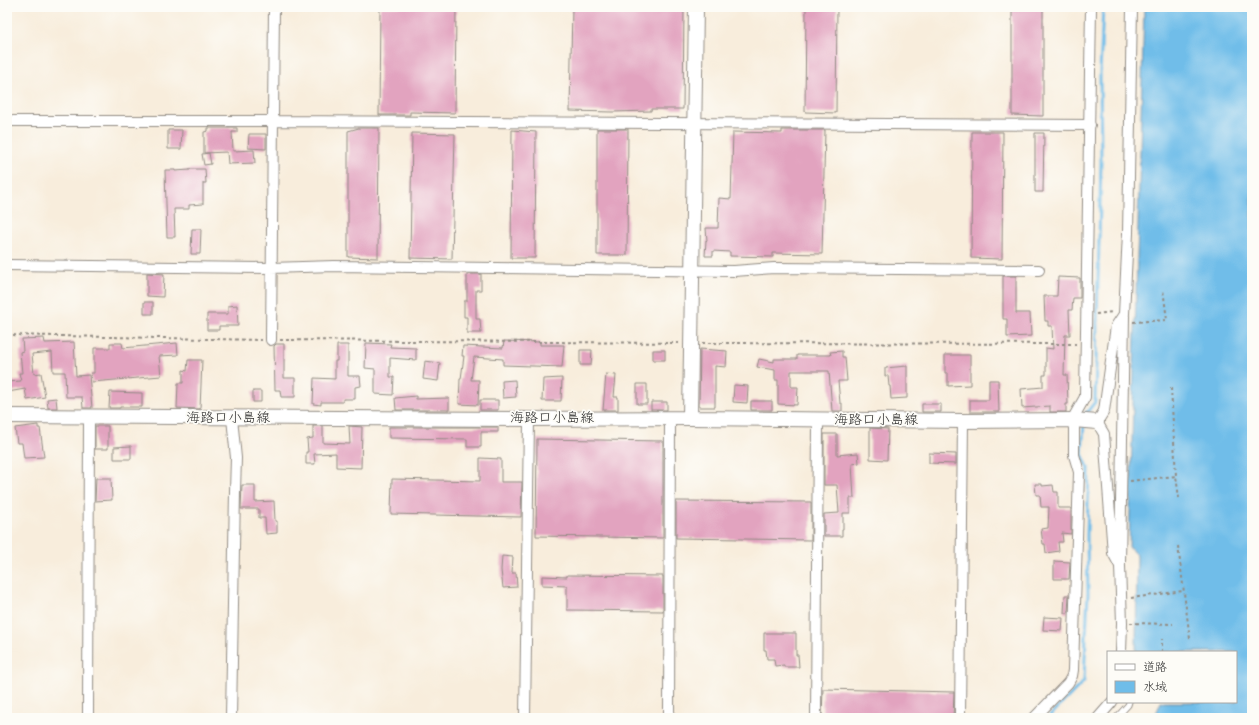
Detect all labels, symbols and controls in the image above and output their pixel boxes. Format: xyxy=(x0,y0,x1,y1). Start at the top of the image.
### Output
street label: 海路口小島線 xyxy=(186,408,270,429)
street label: 海路口小島線 xyxy=(510,408,594,429)
street label: 海路口小島線 xyxy=(834,410,918,431)
legend xyxy=(1107,651,1237,703)
text: 道路 xyxy=(1143,659,1167,677)
text: 水域 xyxy=(1143,679,1167,697)

